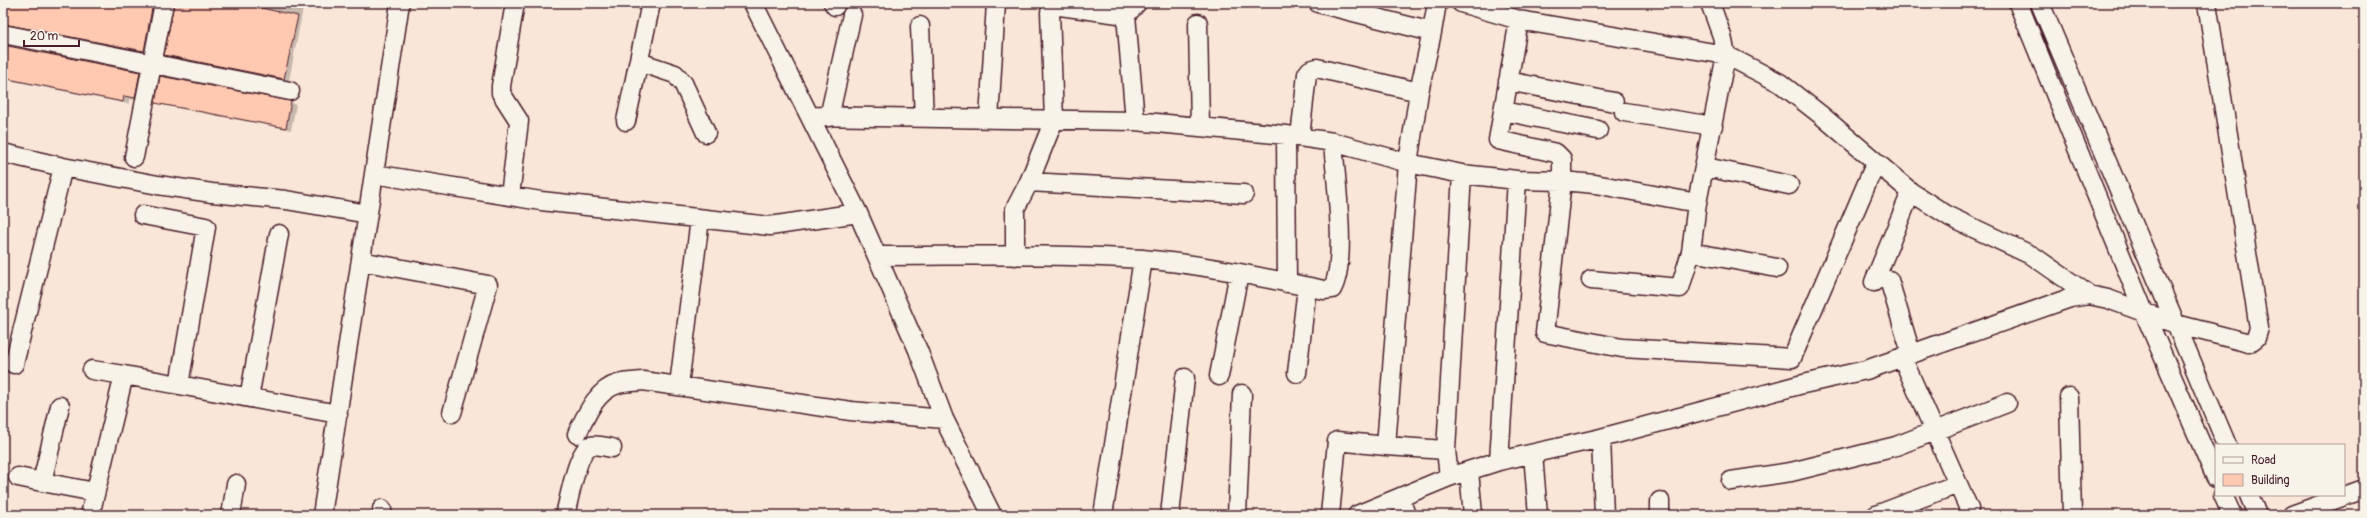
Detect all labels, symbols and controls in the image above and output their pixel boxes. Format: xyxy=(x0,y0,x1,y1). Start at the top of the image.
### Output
scale bar xyxy=(24,22,79,48)
text: 20 m xyxy=(30,29,59,44)
legend xyxy=(2215,444,2345,496)
text: Road xyxy=(2251,453,2276,468)
text: Building xyxy=(2251,473,2290,488)

